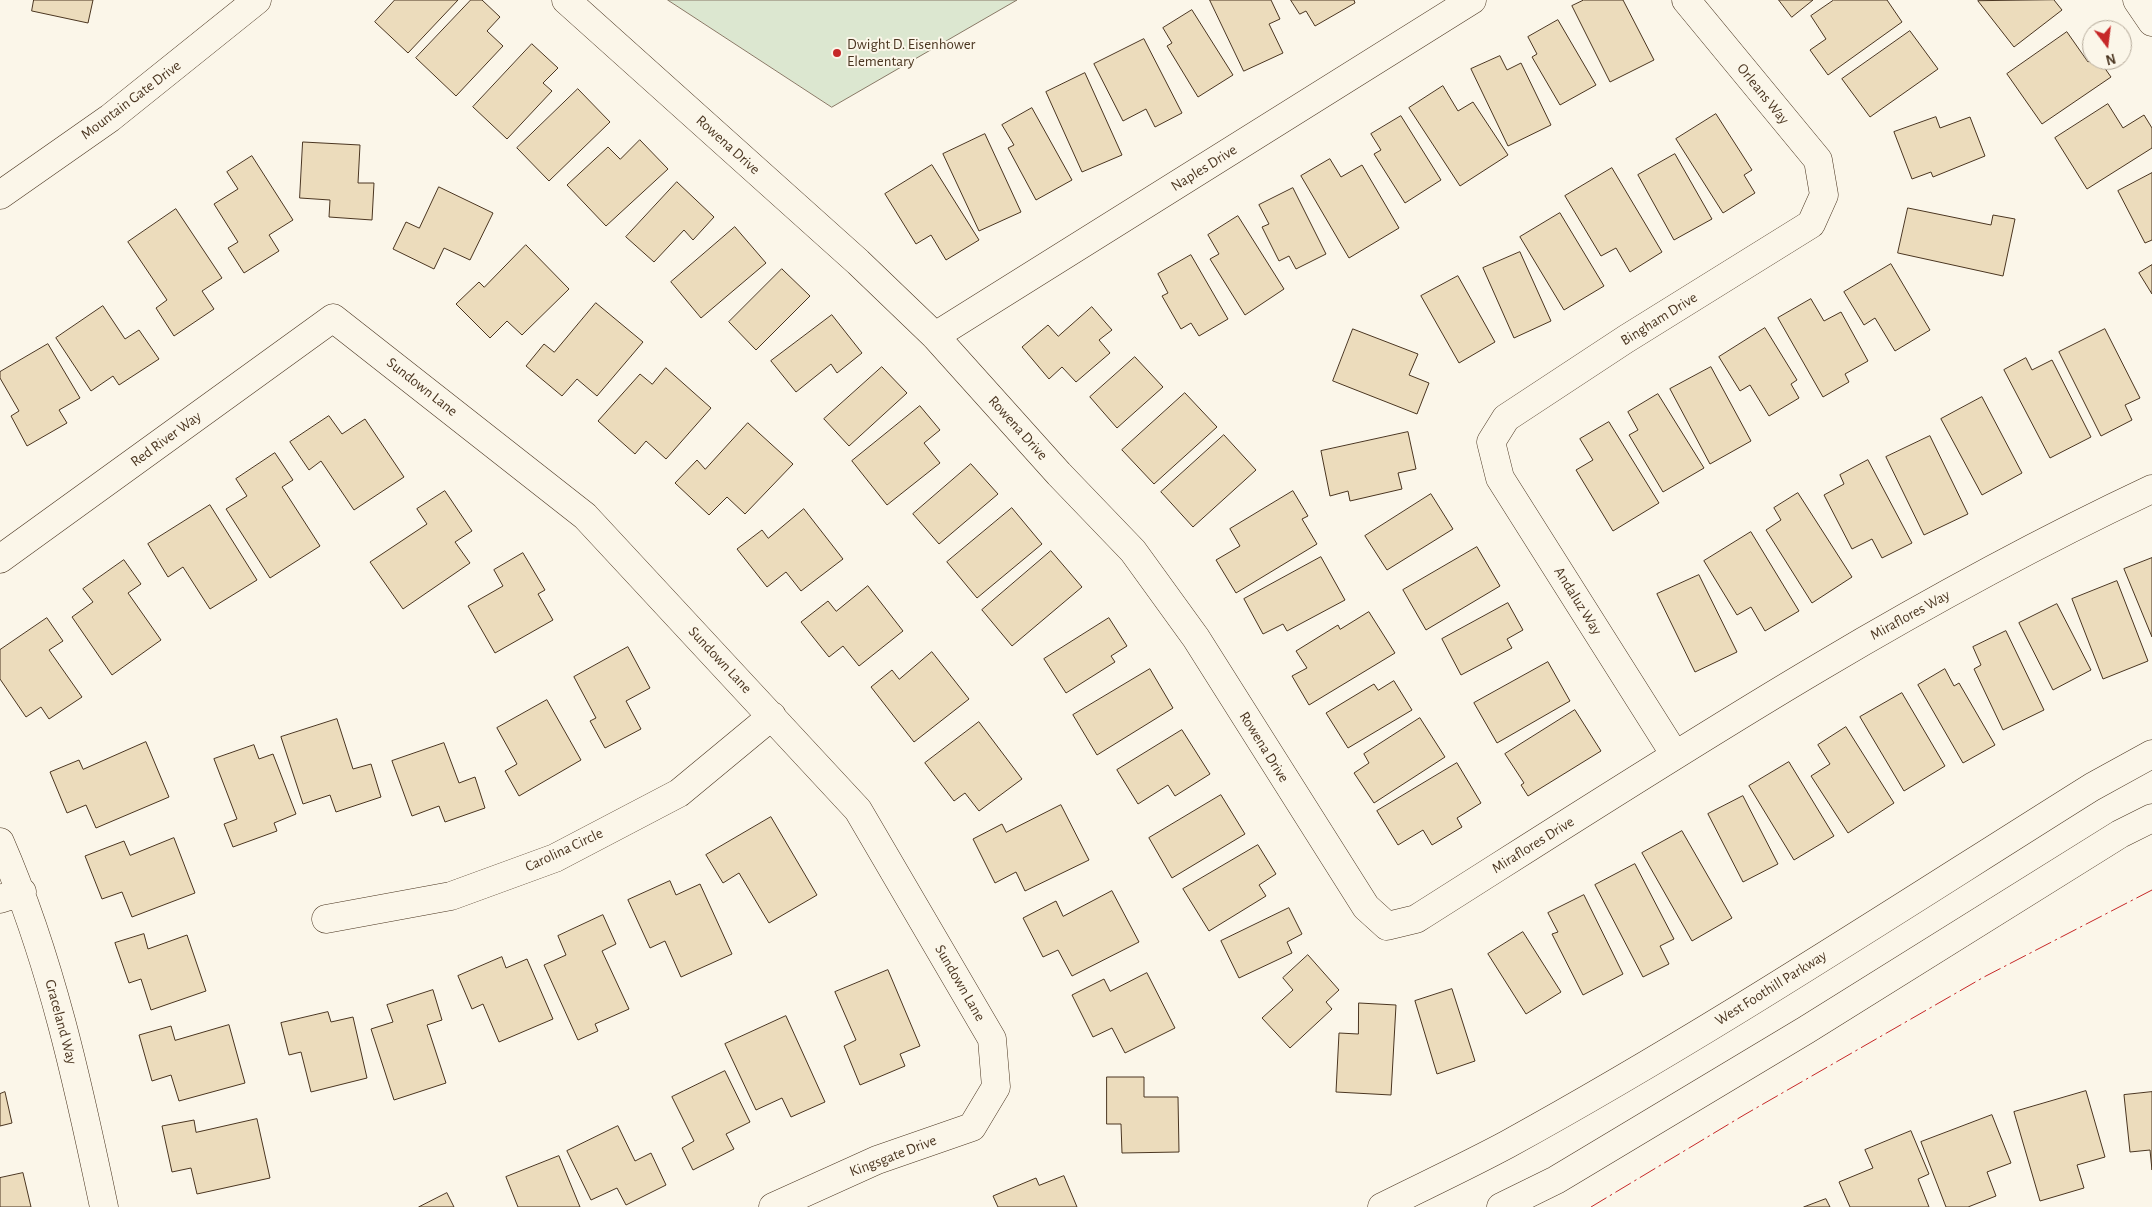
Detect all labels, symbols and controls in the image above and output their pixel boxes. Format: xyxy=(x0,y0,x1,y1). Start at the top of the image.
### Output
north arrow xyxy=(2082,20,2132,70)
place label: Dwight D. Eisenhower Elementary xyxy=(847,35,975,70)
marker: Dwight D. Eisenhower Elementary xyxy=(831,47,843,59)
text: N xyxy=(2104,50,2117,67)
street label: Mountain Gate Drive xyxy=(77,57,185,143)
street label: Orleans Way xyxy=(1733,60,1793,128)
street label: Rowena Drive xyxy=(692,112,764,178)
street label: Naples Drive xyxy=(1168,141,1240,195)
street label: Bingham Drive xyxy=(1617,288,1701,350)
street label: Sundown Lane xyxy=(383,354,461,420)
street label: Rowena Drive xyxy=(985,392,1051,464)
street label: Red River Way xyxy=(127,407,205,471)
street label: Andaluz Way xyxy=(1550,564,1606,638)
street label: Miraflores Way xyxy=(1867,586,1953,644)
street label: Sundown Lane xyxy=(684,623,756,697)
street label: Rowena Drive xyxy=(1235,708,1293,786)
street label: Miraflores Drive xyxy=(1489,813,1577,877)
street label: Carolina Circle xyxy=(522,824,606,876)
street label: Sundown Lane xyxy=(931,942,989,1024)
street label: West Foothill Parkway xyxy=(1712,946,1830,1030)
street label: Graceland Way xyxy=(41,978,81,1066)
street label: Kingsgate Drive xyxy=(847,1131,939,1181)

